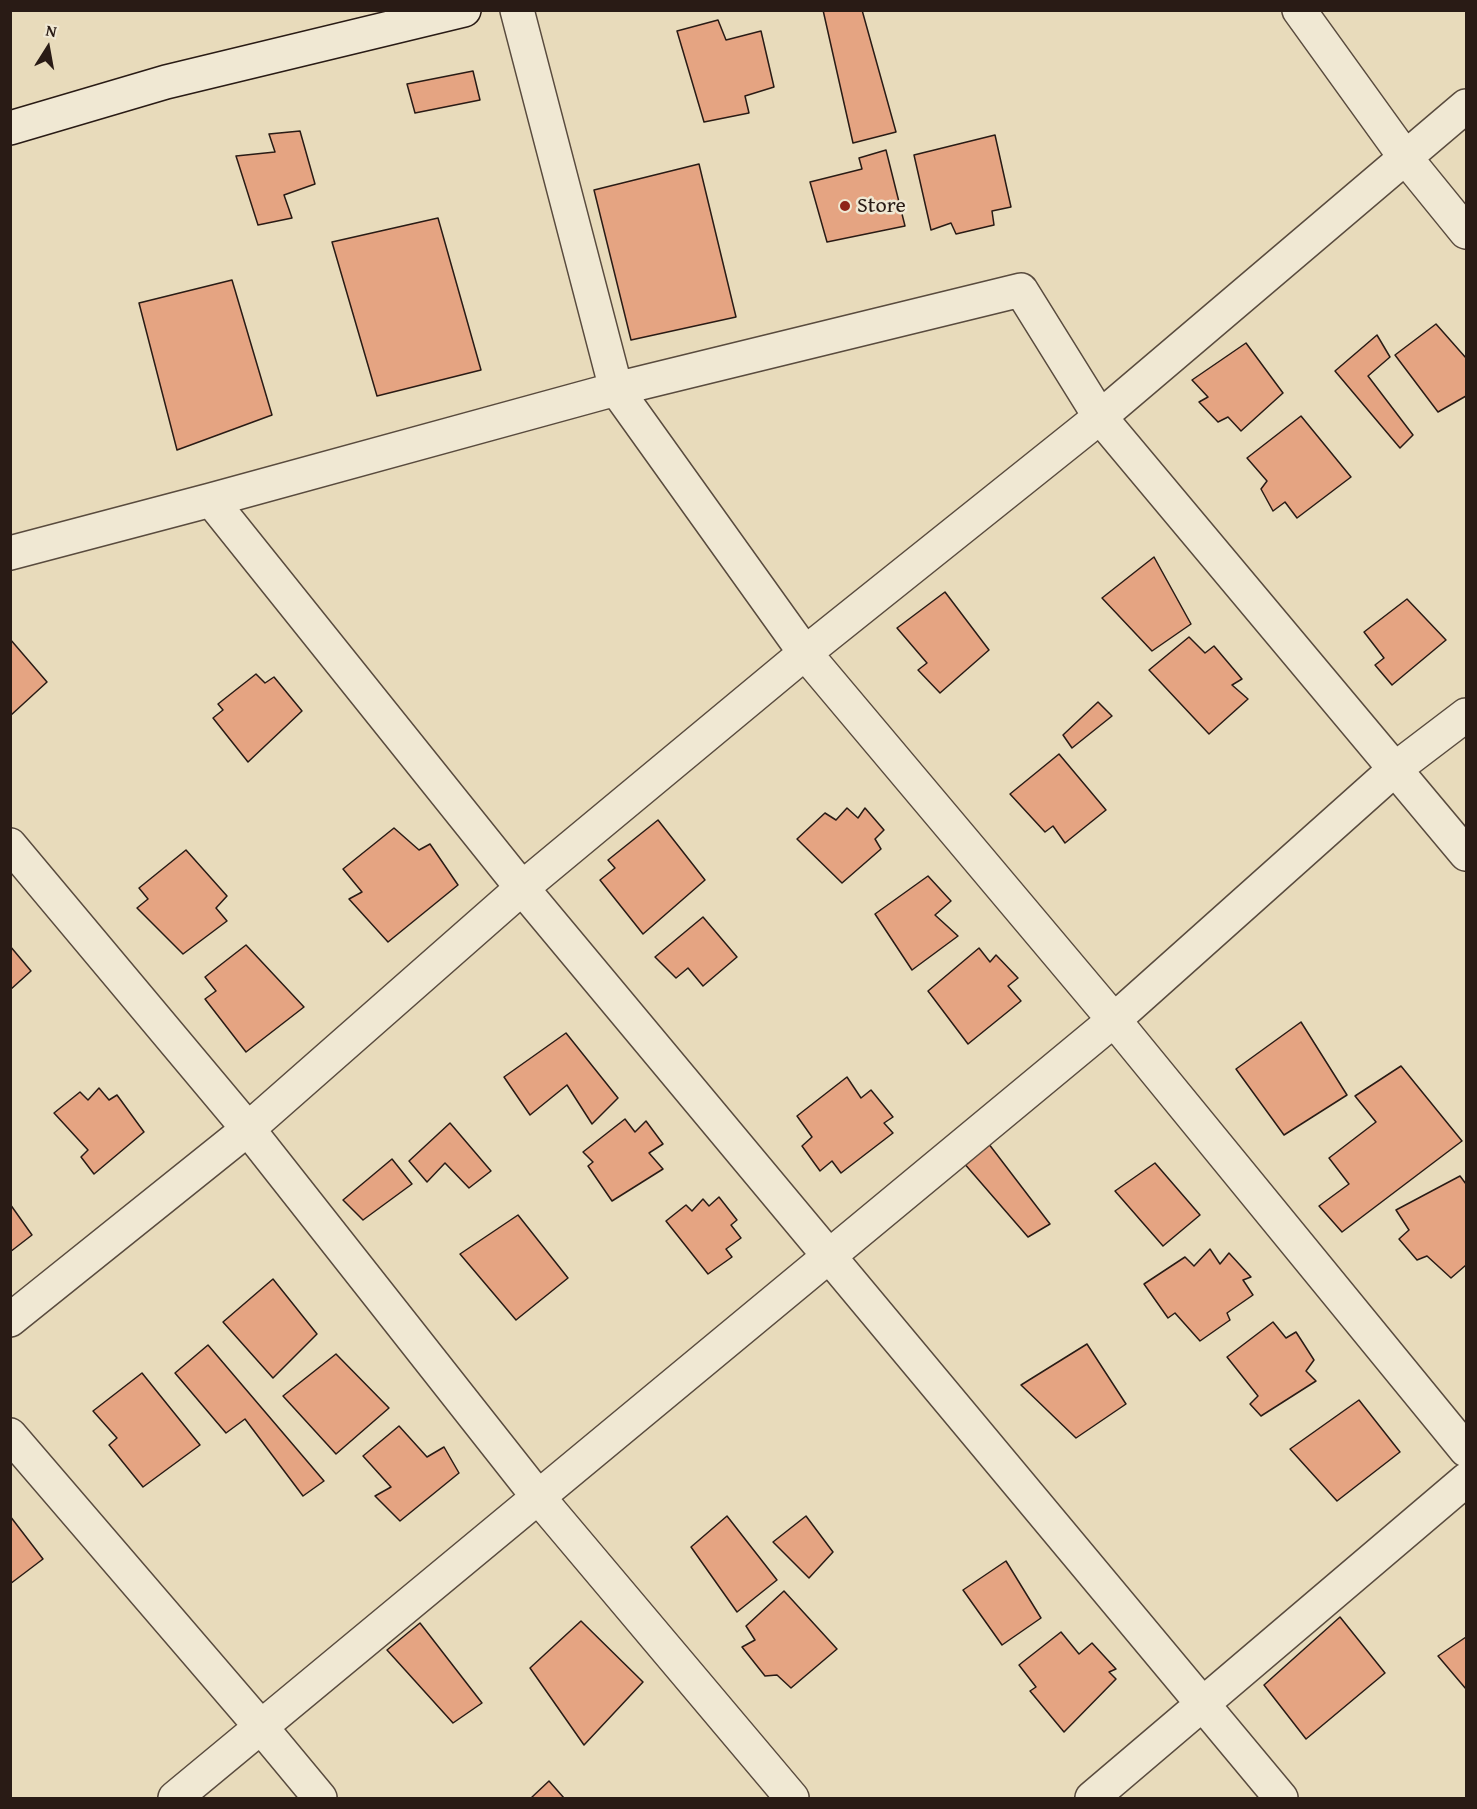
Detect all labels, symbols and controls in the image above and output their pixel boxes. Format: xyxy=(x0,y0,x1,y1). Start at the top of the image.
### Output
north arrow xyxy=(18,18,78,78)
text: N xyxy=(44,18,59,43)
place label: Store xyxy=(857,193,906,219)
marker: Store xyxy=(838,199,852,213)

